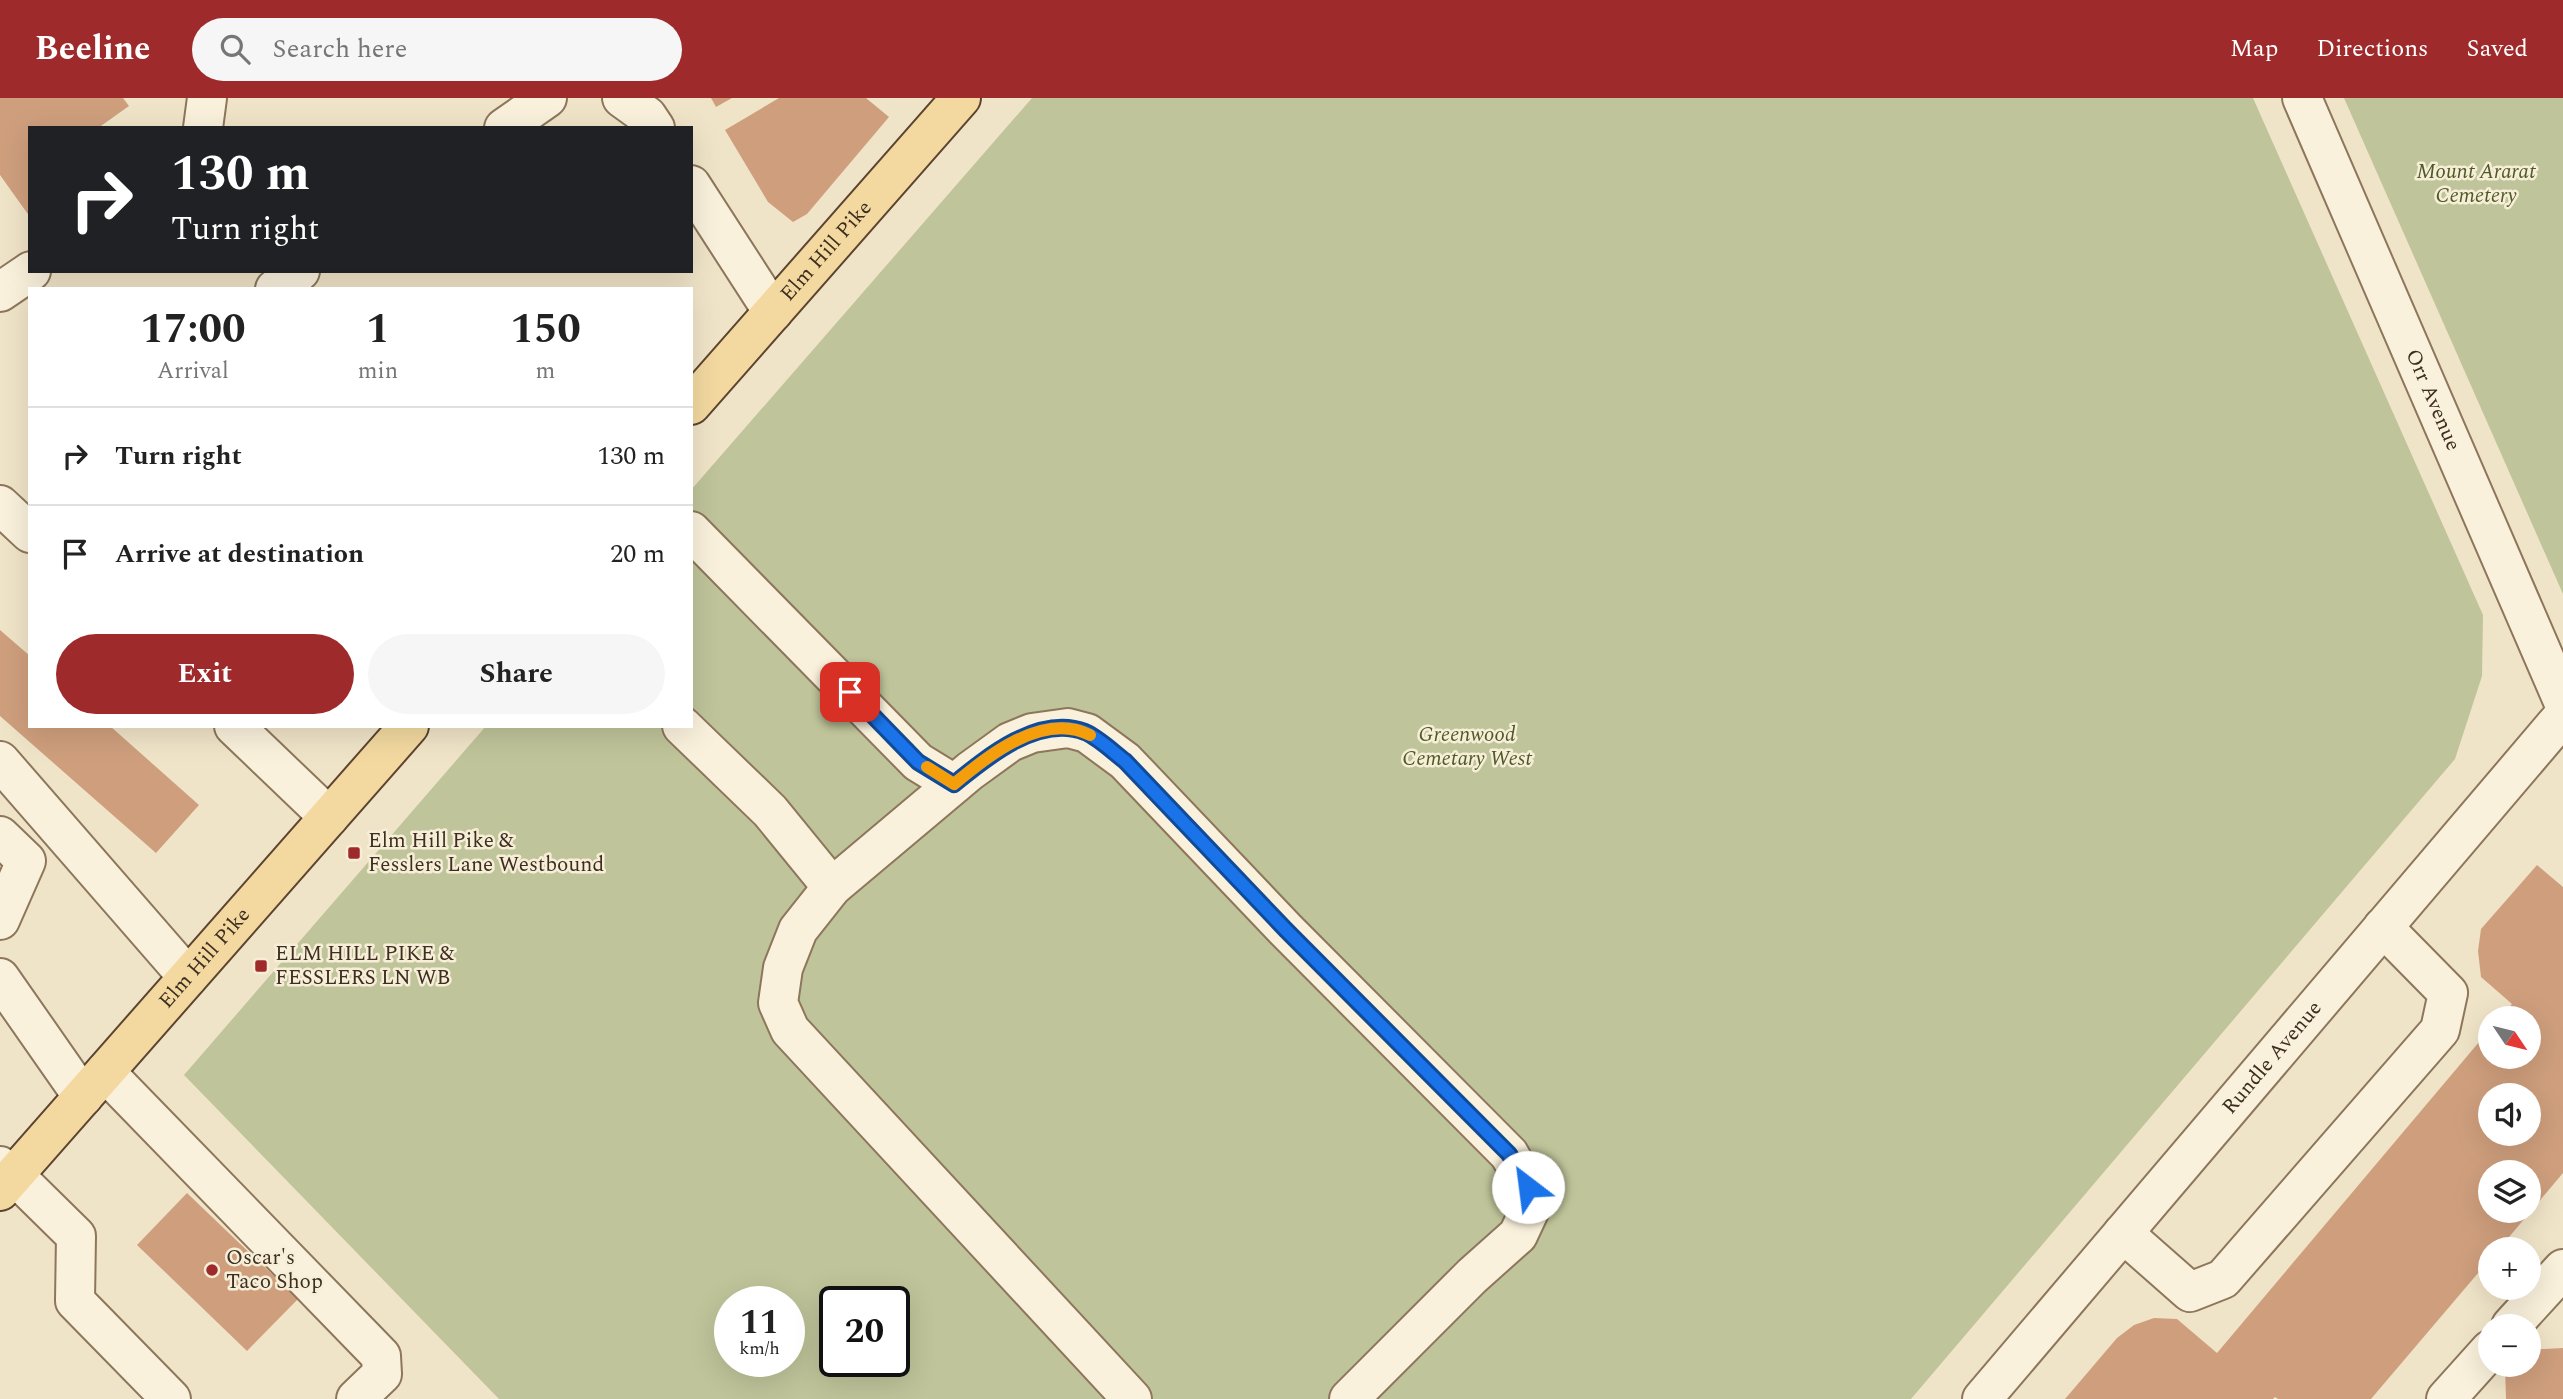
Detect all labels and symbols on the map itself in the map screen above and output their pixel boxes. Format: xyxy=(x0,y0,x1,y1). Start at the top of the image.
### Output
park label: Mount Ararat Cemetery xyxy=(2416,156,2536,212)
street label: Elm Hill Pike xyxy=(773,193,880,309)
street label: Orr Avenue xyxy=(2397,344,2469,456)
pin xyxy=(820,662,880,722)
park label: Greenwood Cemetary West xyxy=(1402,719,1532,775)
place label: Elm Hill Pike & Fesslers Lane Westbound xyxy=(368,825,604,881)
marker: Elm Hill Pike & Fesslers Lane Westbound xyxy=(346,845,362,861)
street label: Elm Hill Pike xyxy=(151,900,258,1016)
place label: ELM HILL PIKE & FESSLERS LN WB xyxy=(275,938,455,994)
marker: ELM HILL PIKE & FESSLERS LN WB xyxy=(253,958,269,974)
street label: Rundle Avenue xyxy=(2215,994,2330,1122)
north arrow xyxy=(2478,1006,2541,1069)
position arrow xyxy=(1491,1150,1565,1224)
place label: Oscar's Taco Shop xyxy=(226,1242,323,1298)
marker: Oscar's Taco Shop xyxy=(204,1262,220,1278)
speed limit sign: 20 xyxy=(819,1286,910,1377)

